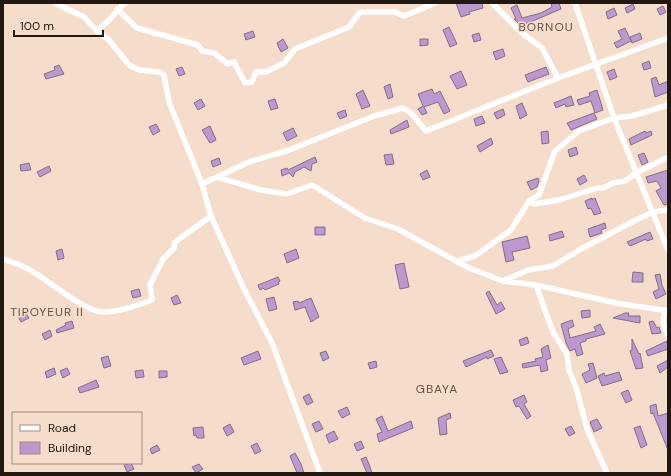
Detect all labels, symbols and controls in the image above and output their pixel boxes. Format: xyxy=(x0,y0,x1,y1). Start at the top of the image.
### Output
scale bar xyxy=(14,12,103,38)
text: 100 m xyxy=(20,18,54,34)
district label: BORNOU xyxy=(518,19,574,35)
district label: TIPOYEUR II xyxy=(10,304,84,320)
district label: GBAYA xyxy=(416,381,458,397)
legend xyxy=(12,412,142,464)
text: Road xyxy=(48,420,76,436)
text: Building xyxy=(48,440,92,456)

